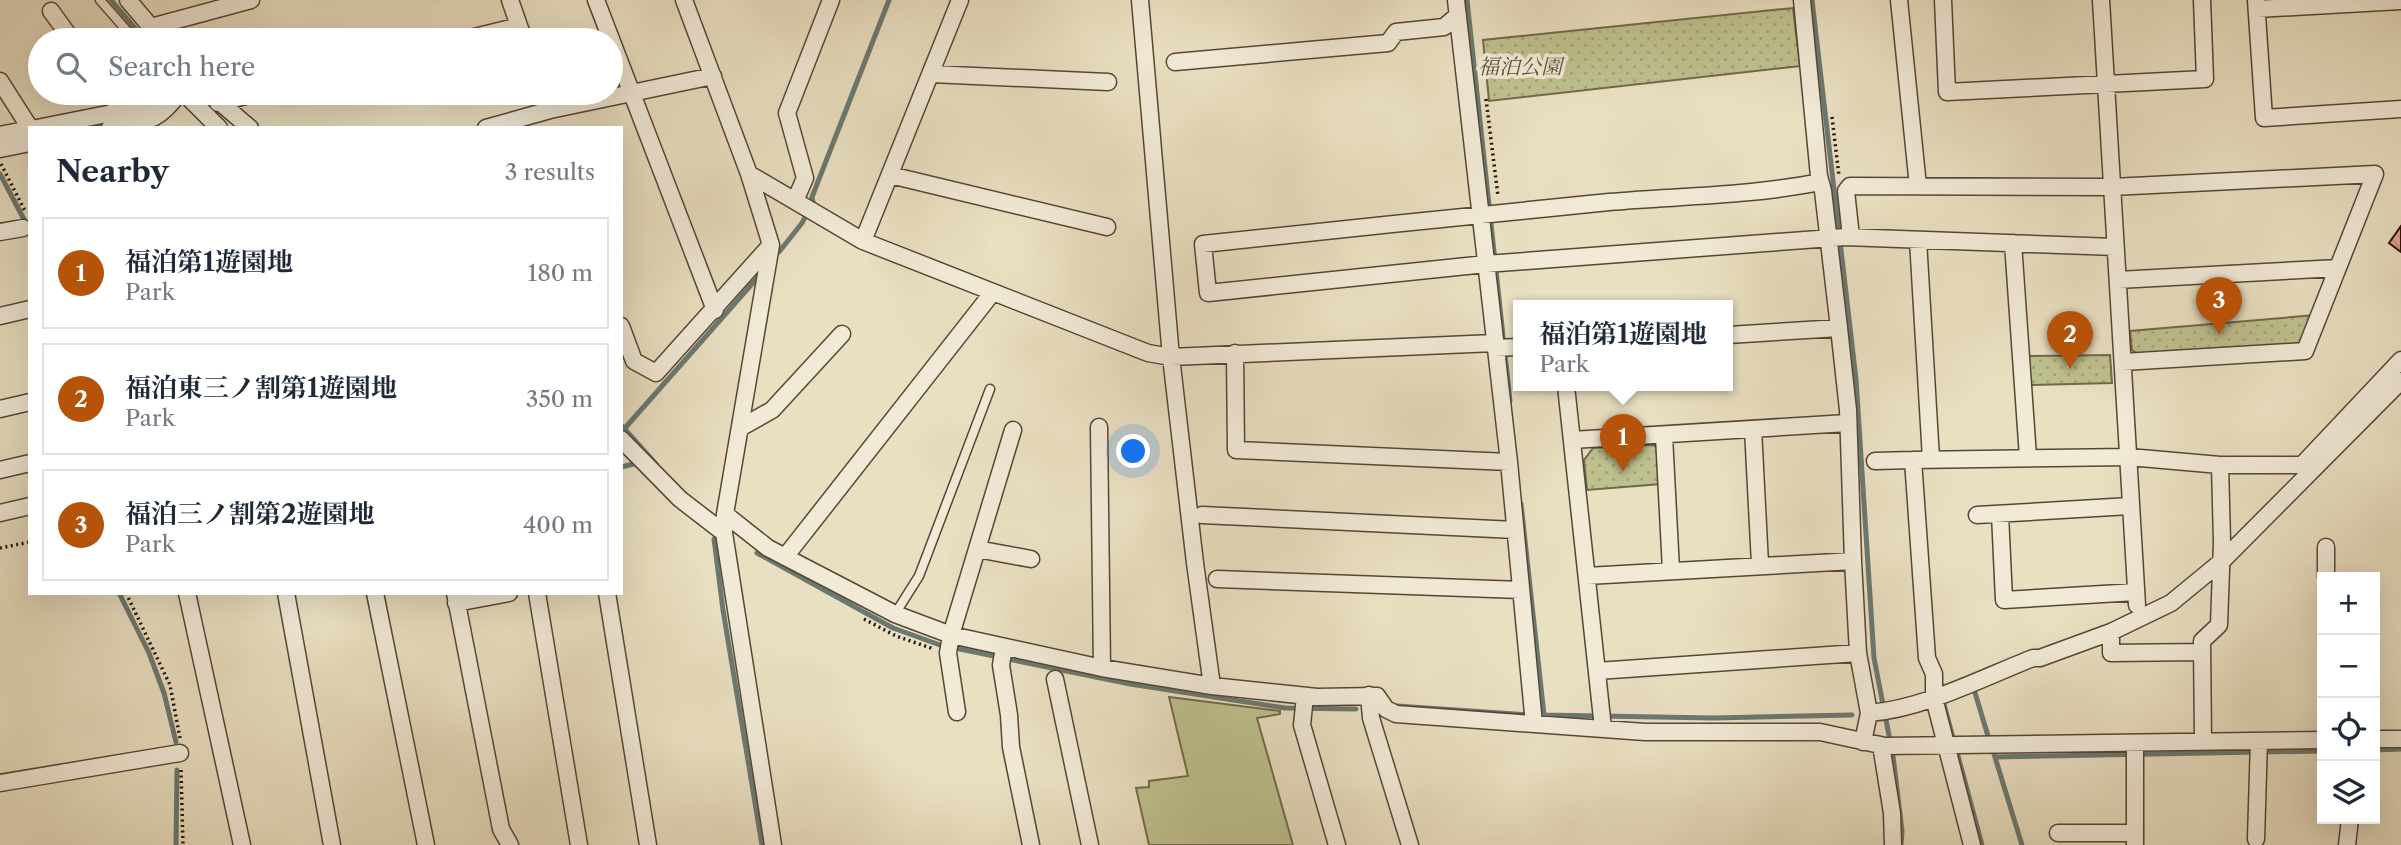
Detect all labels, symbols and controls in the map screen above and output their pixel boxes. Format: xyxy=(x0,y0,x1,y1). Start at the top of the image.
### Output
search box xyxy=(28,28,623,105)
icon: search xyxy=(52,48,90,86)
text: Search here xyxy=(108,51,255,83)
park label: 福泊公園 xyxy=(1478,54,1565,79)
text: Nearby xyxy=(56,153,169,190)
text: 3 results xyxy=(505,158,595,186)
text: 福泊第1遊園地 xyxy=(125,246,293,278)
text: 1 xyxy=(76,259,86,287)
text: 180 m xyxy=(528,259,593,287)
pin: 3 xyxy=(2196,277,2242,335)
text: Park xyxy=(125,278,175,306)
popup xyxy=(1513,300,1733,391)
pin: 2 xyxy=(2047,311,2093,369)
text: 福泊第1遊園地 xyxy=(1539,318,1707,350)
text: Park xyxy=(1539,350,1589,378)
text: 福泊東三ノ割第1遊園地 xyxy=(125,372,397,404)
text: 2 xyxy=(74,385,88,413)
text: 350 m xyxy=(526,385,593,413)
text: Park xyxy=(125,404,175,432)
pin: 1 xyxy=(1600,414,1646,472)
your location xyxy=(1116,434,1150,468)
text: 福泊三ノ割第2遊園地 xyxy=(125,498,374,530)
text: 3 xyxy=(75,511,88,539)
text: 400 m xyxy=(523,511,593,539)
text: Park xyxy=(125,530,175,558)
map controls xyxy=(2317,572,2380,824)
button: + xyxy=(2317,572,2380,635)
button: − xyxy=(2317,635,2380,698)
button: locate xyxy=(2317,698,2380,761)
button: layers xyxy=(2317,761,2380,824)

